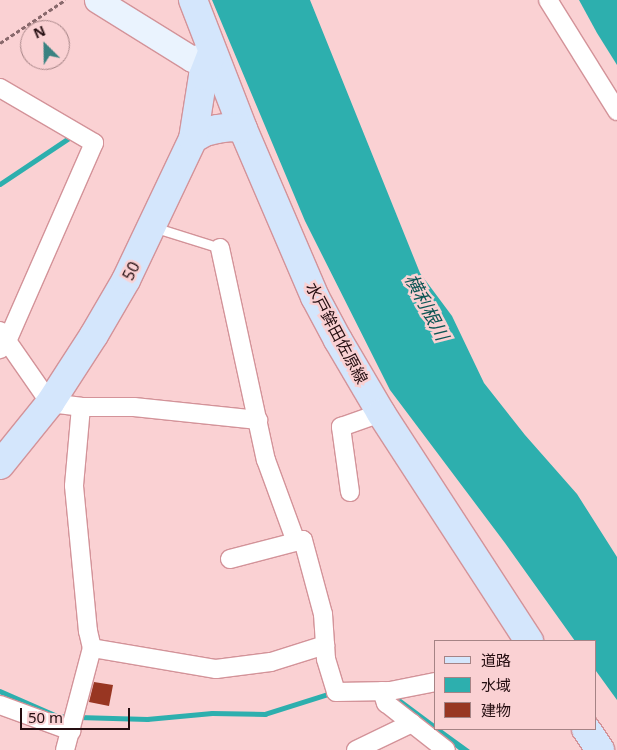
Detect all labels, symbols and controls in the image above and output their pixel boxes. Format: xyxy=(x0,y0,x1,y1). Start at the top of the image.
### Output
north arrow xyxy=(20,20,70,70)
text: N xyxy=(30,21,48,43)
street label: 50 xyxy=(118,258,144,284)
water label: 横利根川 xyxy=(401,270,453,344)
street label: 水戸鉾田佐原線 xyxy=(302,279,372,387)
legend xyxy=(434,640,597,730)
text: 道路 xyxy=(481,650,511,670)
text: 水域 xyxy=(481,675,511,695)
scale bar xyxy=(22,698,132,730)
text: 建物 xyxy=(481,700,511,720)
text: 50 m xyxy=(28,707,63,727)

